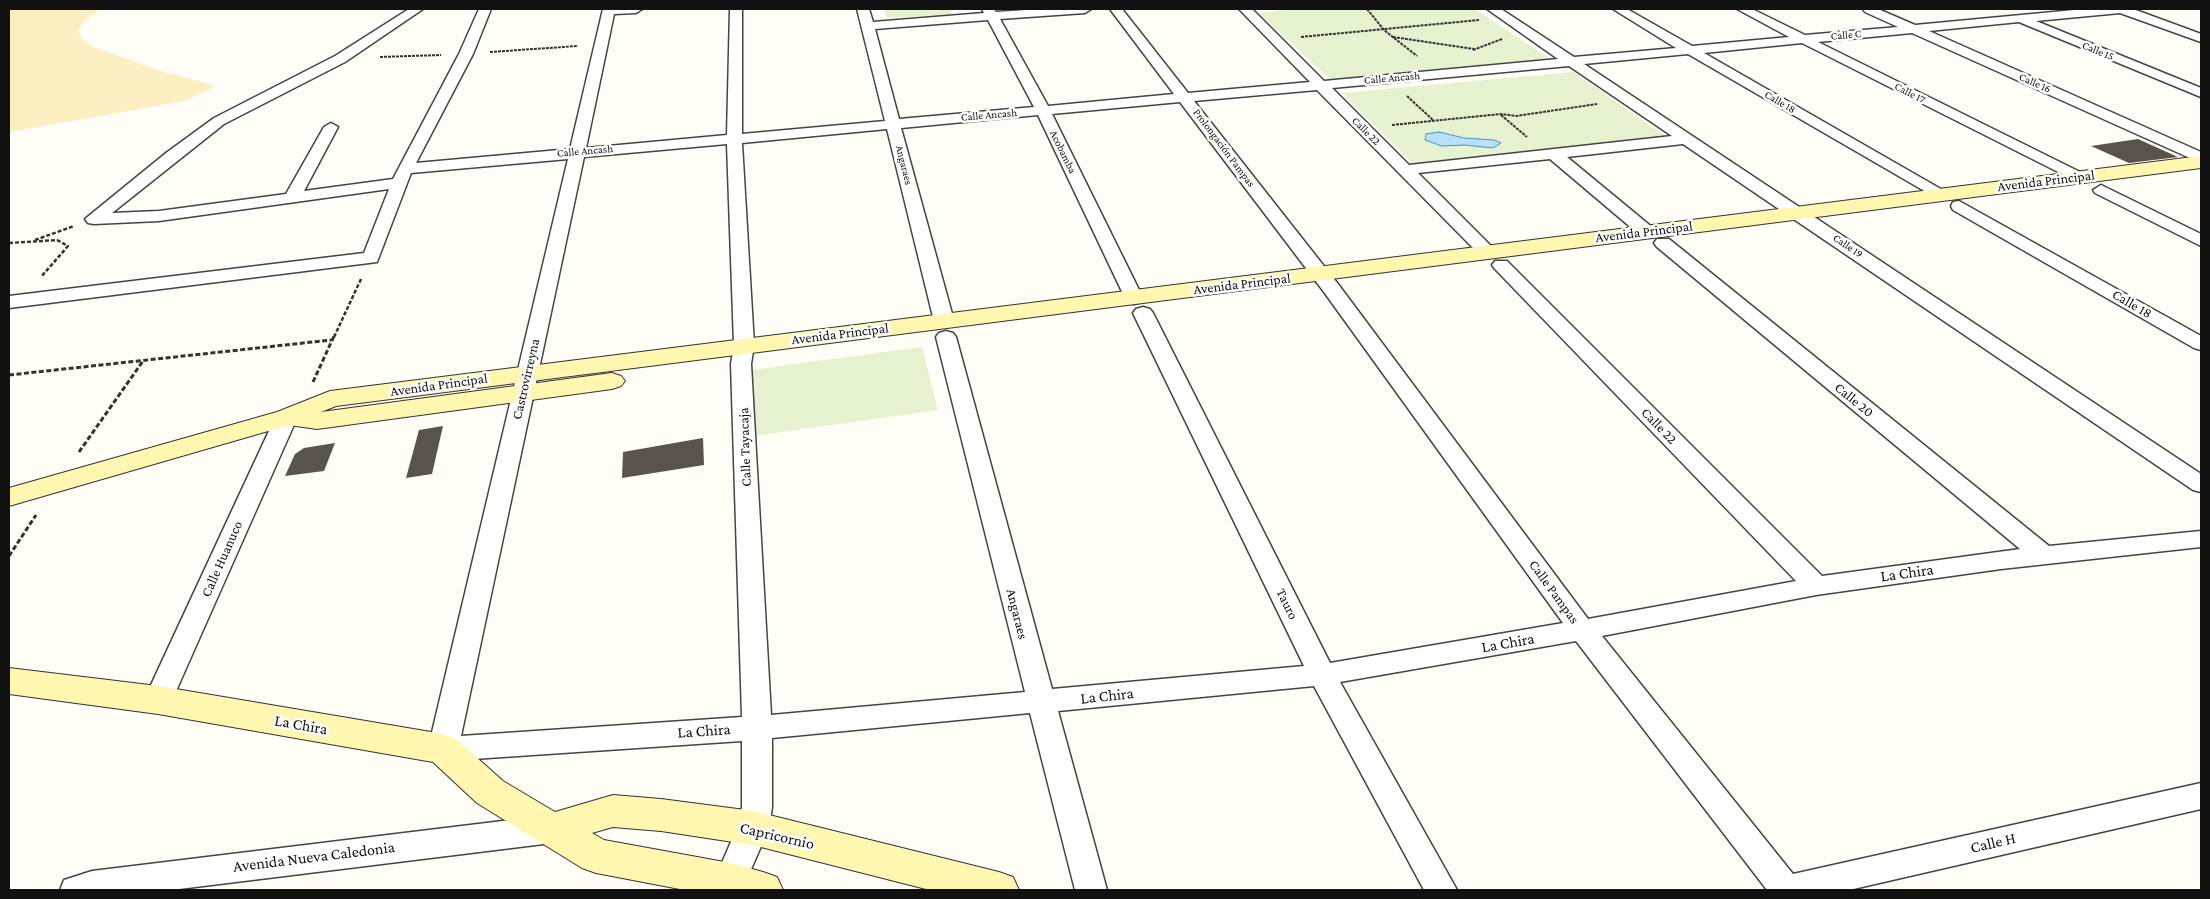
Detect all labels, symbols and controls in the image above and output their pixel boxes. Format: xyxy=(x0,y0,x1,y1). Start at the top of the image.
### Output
street label: Calle C xyxy=(1830,27,1862,43)
street label: Calle 15 xyxy=(2080,39,2116,63)
street label: Calle Ancash xyxy=(1363,69,1421,87)
street label: Calle 16 xyxy=(2017,70,2053,96)
street label: Calle 17 xyxy=(1892,80,1928,106)
street label: Calle 18 xyxy=(1762,88,1798,116)
street label: Calle Ancash xyxy=(960,106,1018,124)
street label: Prolongación Pampas xyxy=(1190,106,1258,190)
street label: Calle 22 xyxy=(1349,114,1383,148)
street label: Acobamba xyxy=(1047,128,1079,176)
street label: Calle Ancash xyxy=(556,142,614,160)
street label: Angaraes xyxy=(893,144,915,186)
street label: Avenida Principal xyxy=(1996,167,2096,195)
street label: Avenida Principal xyxy=(1594,218,1694,246)
street label: Calle 19 xyxy=(1830,231,1866,261)
street label: Avenida Principal xyxy=(1192,270,1292,298)
street label: Calle 18 xyxy=(2109,286,2155,322)
street label: Avenida Principal xyxy=(790,320,890,348)
street label: Castrovirreyna xyxy=(509,337,543,421)
street label: Avenida Principal xyxy=(389,370,489,400)
street label: Calle 20 xyxy=(1831,379,1877,421)
street label: Calle 22 xyxy=(1638,404,1680,448)
street label: Calle Tayacaja xyxy=(735,407,755,487)
street label: Calle Huanuco xyxy=(198,518,246,600)
street label: Calle Pampas xyxy=(1525,557,1583,627)
street label: La Chira xyxy=(1879,560,1935,586)
street label: Tauro xyxy=(1272,586,1302,622)
street label: Angaraes xyxy=(1003,587,1031,641)
street label: La Chira xyxy=(1480,629,1536,657)
street label: La Chira xyxy=(1079,684,1135,708)
street label: La Chira xyxy=(273,711,329,739)
street label: La Chira xyxy=(677,720,731,742)
street label: Capricornio xyxy=(738,818,816,854)
street label: Calle H xyxy=(1969,829,2017,857)
street label: Avenida Nueva Caledonia xyxy=(232,838,396,876)

